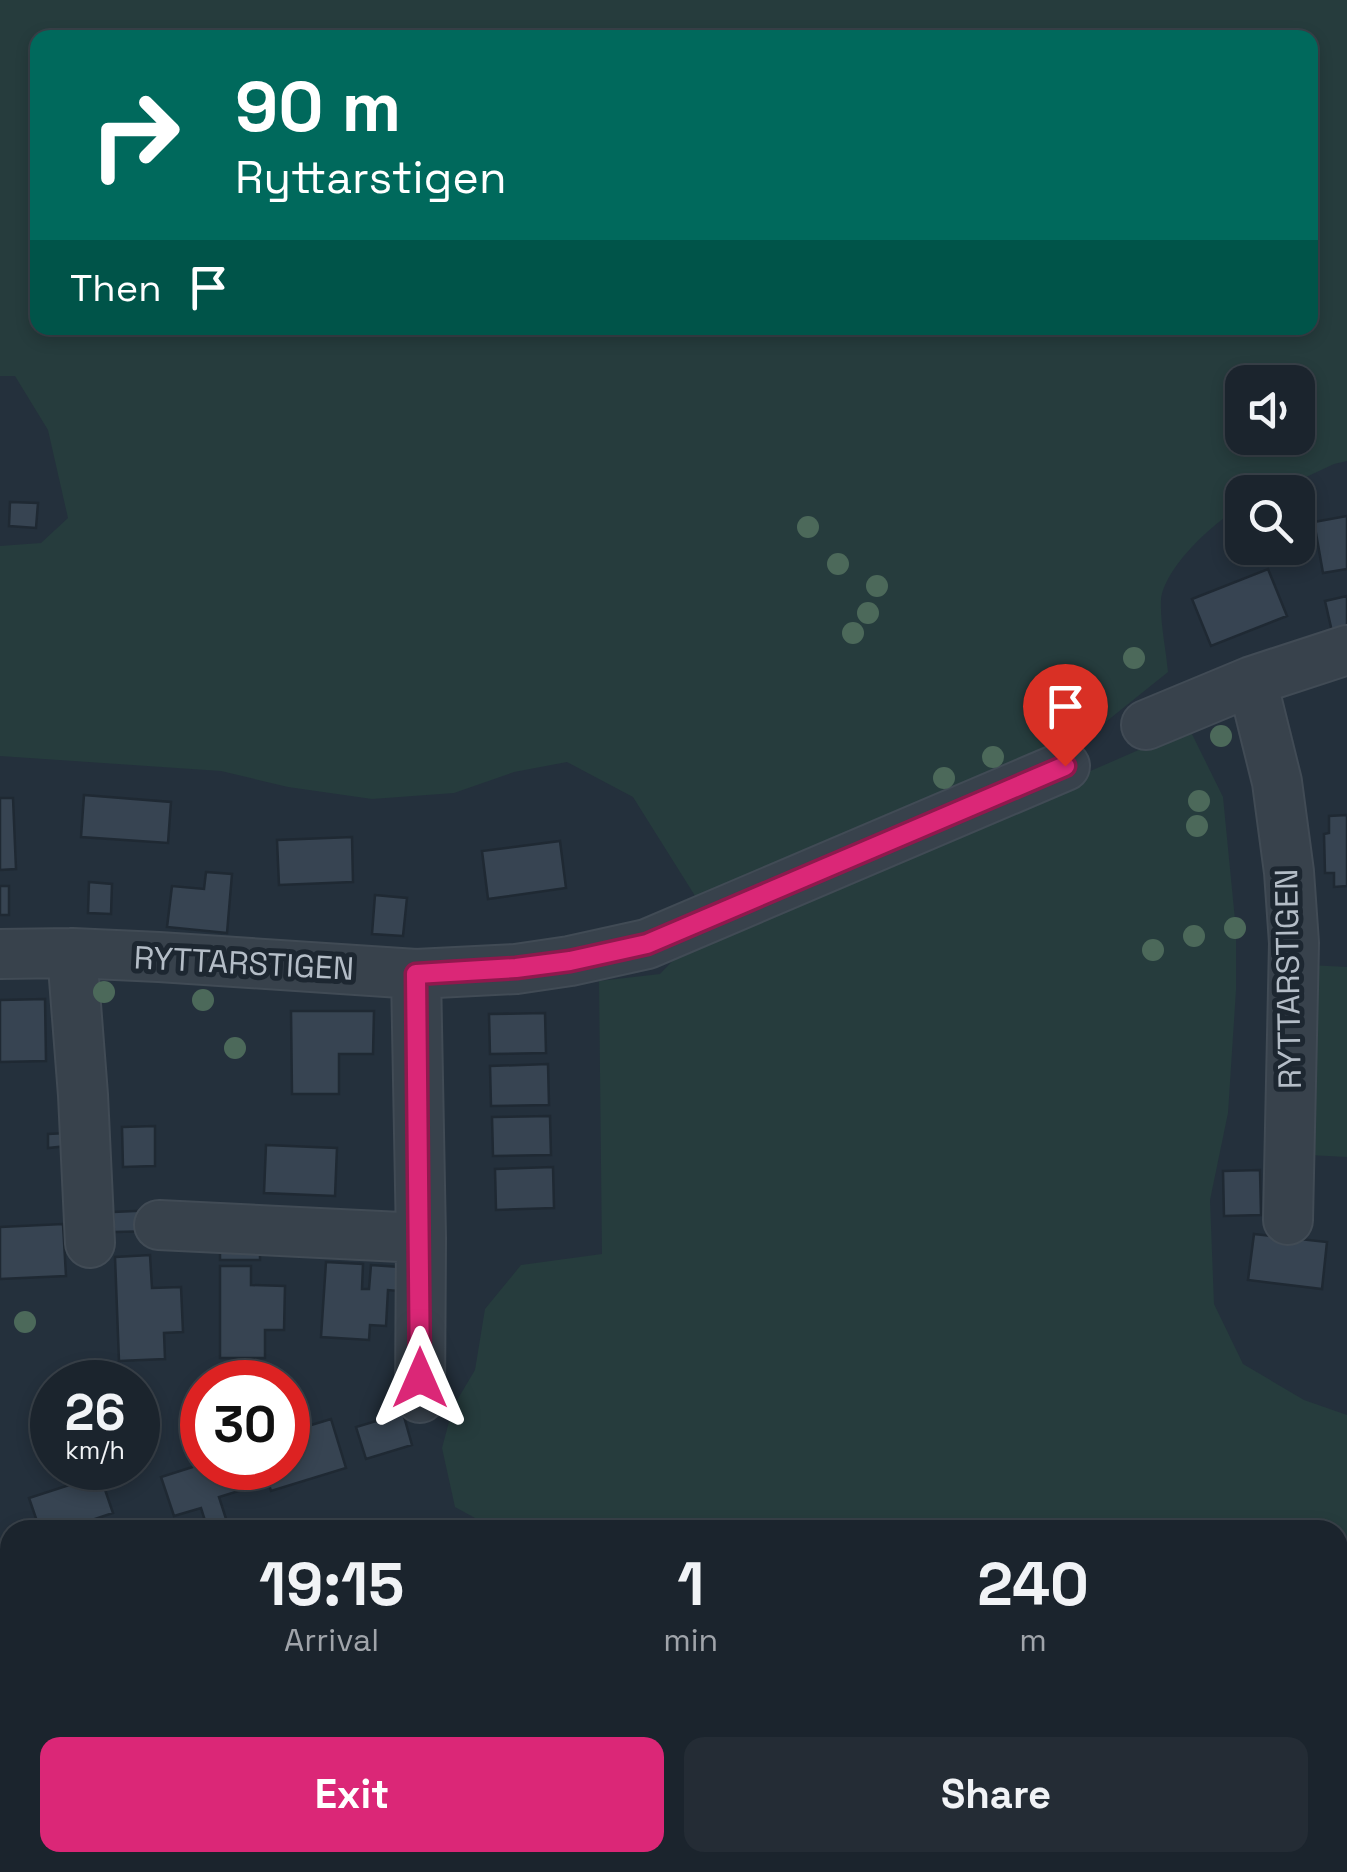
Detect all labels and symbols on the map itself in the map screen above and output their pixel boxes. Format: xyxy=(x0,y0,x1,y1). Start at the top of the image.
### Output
pin xyxy=(1023,664,1108,767)
street label: RYTTARSTIGEN xyxy=(1266,868,1310,1090)
street label: RYTTARSTIGEN xyxy=(133,937,355,989)
position arrow xyxy=(368,1326,472,1430)
speed limit sign: 30 xyxy=(180,1360,310,1490)

